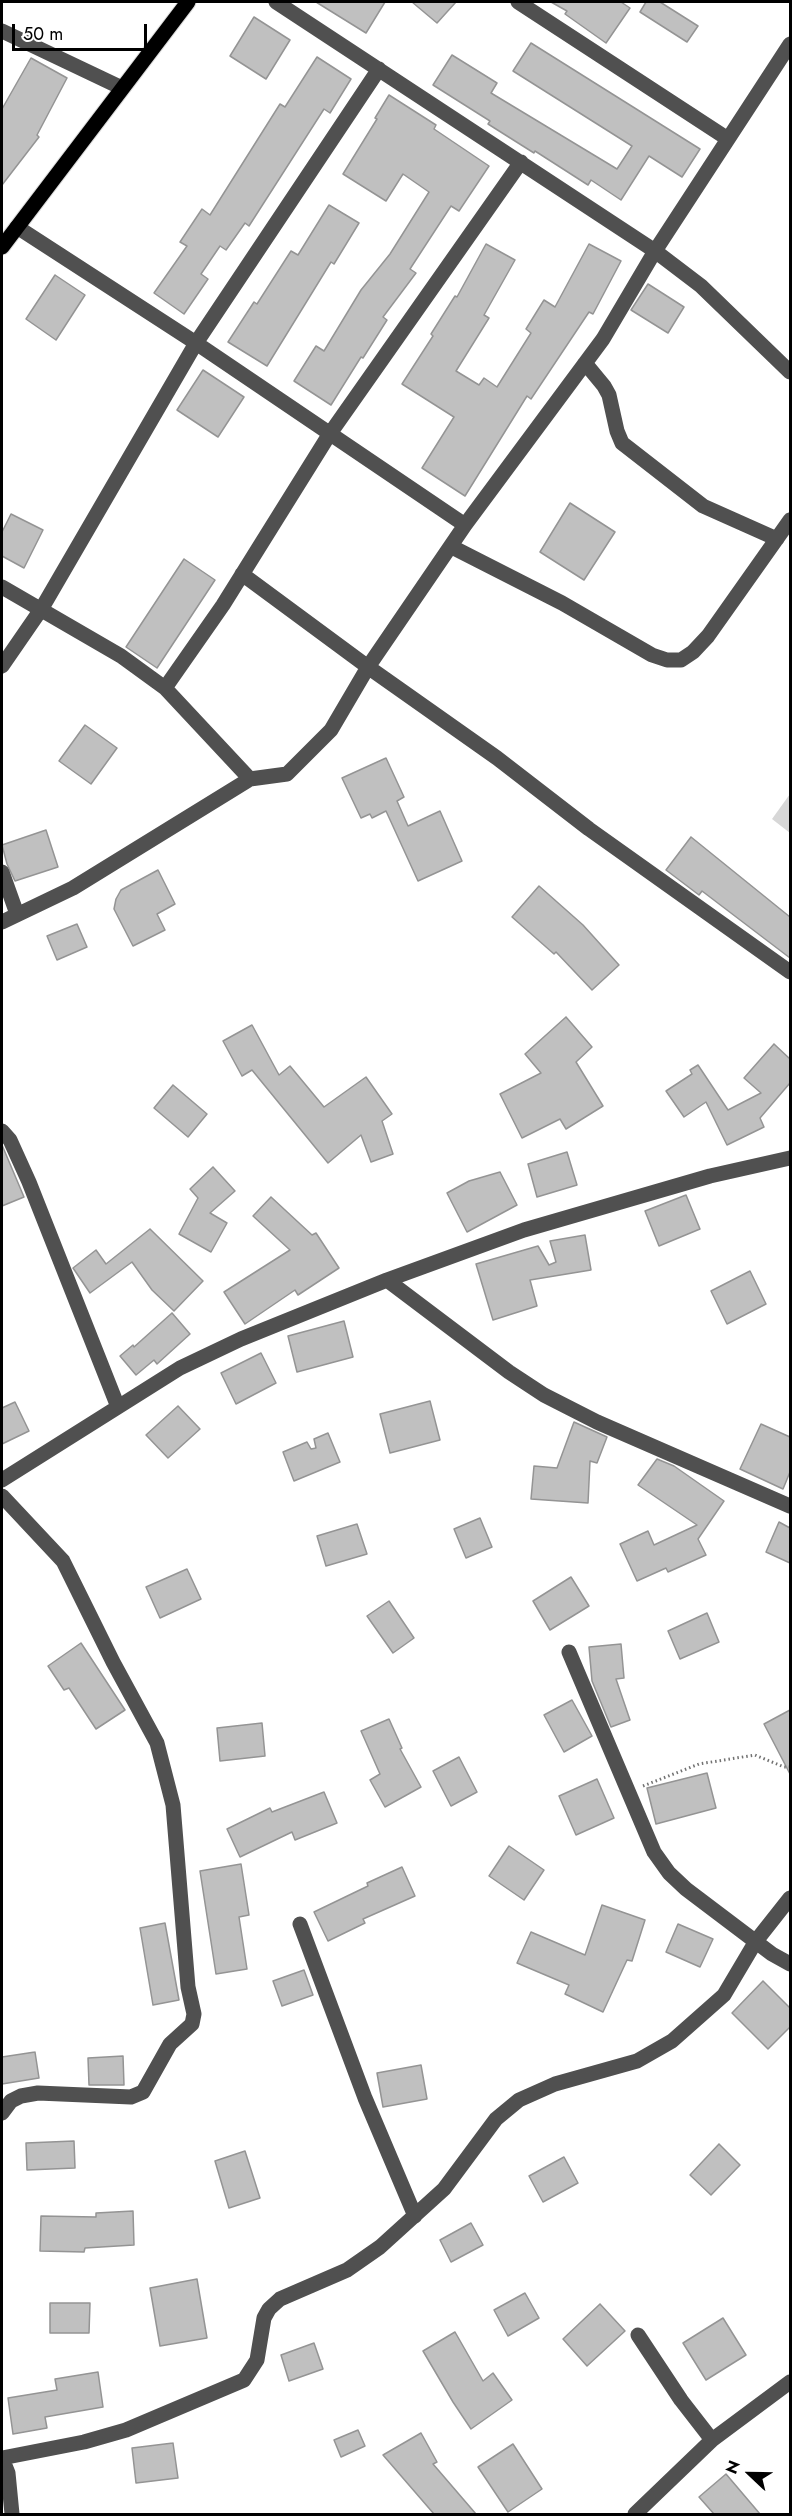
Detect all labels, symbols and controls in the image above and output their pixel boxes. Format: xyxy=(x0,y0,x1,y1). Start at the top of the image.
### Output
scale bar xyxy=(15,12,150,50)
text: 50 m xyxy=(23,21,63,47)
north arrow xyxy=(720,2444,780,2504)
text: N xyxy=(720,2457,746,2477)

